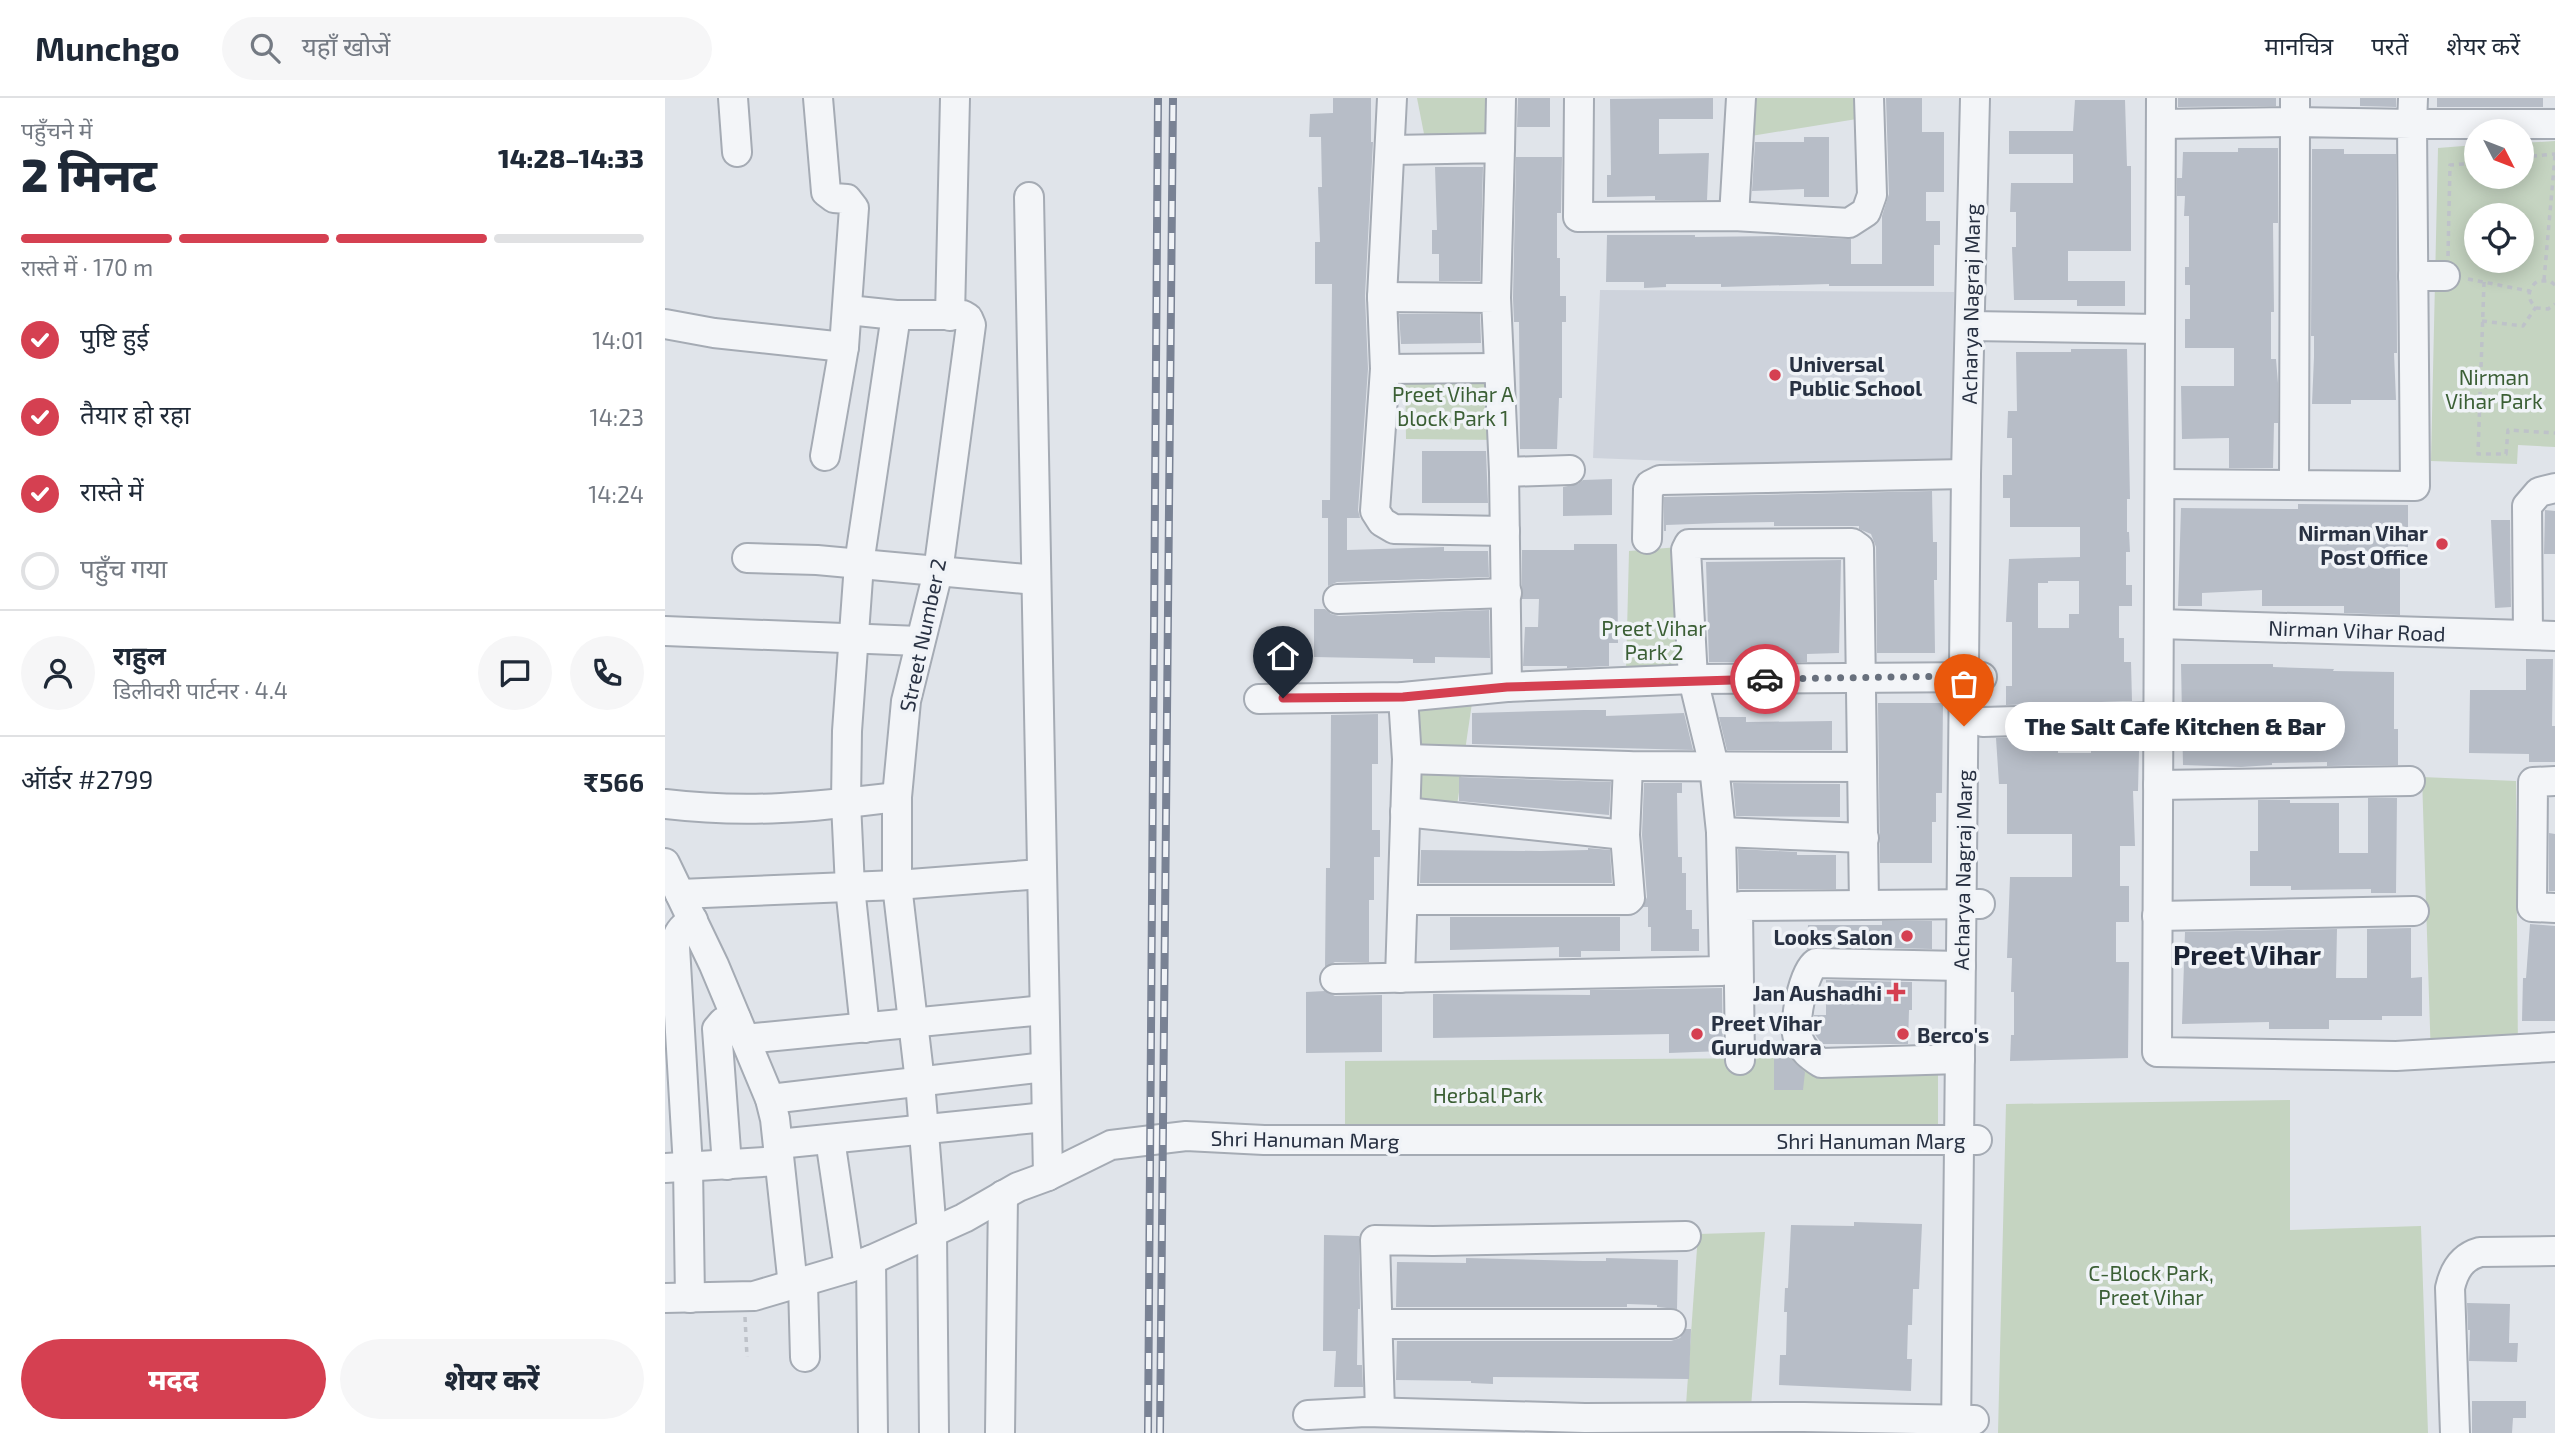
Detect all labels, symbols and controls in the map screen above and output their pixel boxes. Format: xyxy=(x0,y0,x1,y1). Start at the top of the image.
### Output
search box xyxy=(222,17,712,80)
text: Munchgo xyxy=(35,28,180,68)
icon: search xyxy=(246,29,284,67)
text: यहाँ खोजें xyxy=(302,30,390,61)
text: मानचित्र xyxy=(2265,31,2333,60)
text: परतें xyxy=(2371,31,2408,60)
text: शेयर करें xyxy=(2446,31,2520,60)
text: पहुँचने में xyxy=(21,116,93,144)
north arrow xyxy=(2464,119,2534,189)
map controls xyxy=(2464,119,2534,273)
text: 14:28–14:33 xyxy=(498,142,644,173)
text: 2 मिनट xyxy=(21,146,157,201)
street label: Acharya Nagraj Marg xyxy=(1956,203,1985,405)
button: locate xyxy=(2464,203,2534,273)
text: रास्ते में · 170 m xyxy=(21,253,153,281)
icon: check xyxy=(21,321,59,359)
text: पुष्टि हुई xyxy=(80,321,149,352)
text: 14:01 xyxy=(592,326,644,354)
place label: Universal Public School xyxy=(1789,351,1922,400)
park label: Nirman Vihar Park xyxy=(2445,364,2543,413)
marker: Universal Public School xyxy=(1767,367,1783,383)
park label: Preet Vihar A block Park 1 xyxy=(1392,381,1514,430)
icon: check xyxy=(21,398,59,436)
text: तैयार हो रहा xyxy=(80,398,191,429)
text: 14:23 xyxy=(590,403,644,431)
icon: check xyxy=(21,475,59,513)
text: रास्ते में xyxy=(80,475,144,506)
text: 14:24 xyxy=(588,480,644,508)
place label: Nirman Vihar Post Office xyxy=(2298,520,2428,569)
marker: Nirman Vihar Post Office xyxy=(2434,536,2450,552)
text: पहुँच गया xyxy=(80,552,167,583)
street label: Street Number 2 xyxy=(894,556,950,714)
street label: Nirman Vihar Road xyxy=(2268,614,2446,646)
park label: Preet Vihar Park 2 xyxy=(1601,615,1707,664)
pin xyxy=(1253,626,1313,698)
button: person xyxy=(21,636,95,710)
button: chat xyxy=(478,636,552,710)
button: phone xyxy=(570,636,644,710)
icon: home xyxy=(1264,637,1302,675)
text: राहुल xyxy=(113,639,166,670)
courier xyxy=(1730,644,1800,714)
pin xyxy=(1934,654,1994,726)
icon: car xyxy=(1746,660,1784,698)
icon: bag xyxy=(1945,665,1983,703)
text: डिलीवरी पार्टनर · 4.4 xyxy=(113,676,288,704)
callout: The Salt Cafe Kitchen & Bar xyxy=(2006,702,2345,750)
text: The Salt Cafe Kitchen & Bar xyxy=(2024,712,2326,740)
text: ऑर्डर #2799 xyxy=(21,763,153,794)
text: ₹566 xyxy=(584,766,644,797)
street label: Acharya Nagraj Marg xyxy=(1948,769,1977,971)
place label: Looks Salon xyxy=(1773,924,1893,949)
marker: Looks Salon xyxy=(1899,928,1915,944)
district label: Preet Vihar xyxy=(2173,937,2321,971)
place label: Jan Aushadhi xyxy=(1753,980,1882,1005)
marker: Jan Aushadhi xyxy=(1888,984,1904,1000)
place label: Preet Vihar Gurudwara xyxy=(1711,1010,1822,1059)
place label: Berco's xyxy=(1917,1022,1989,1047)
marker: Preet Vihar Gurudwara xyxy=(1689,1026,1705,1042)
marker: Berco's xyxy=(1895,1026,1911,1042)
park label: Herbal Park xyxy=(1433,1082,1544,1107)
street label: Shri Hanuman Marg xyxy=(1210,1125,1400,1153)
street label: Shri Hanuman Marg xyxy=(1777,1128,1966,1153)
park label: C-Block Park, Preet Vihar xyxy=(2088,1260,2214,1309)
button: मदद xyxy=(21,1339,326,1419)
button: शेयर करें xyxy=(340,1339,644,1419)

